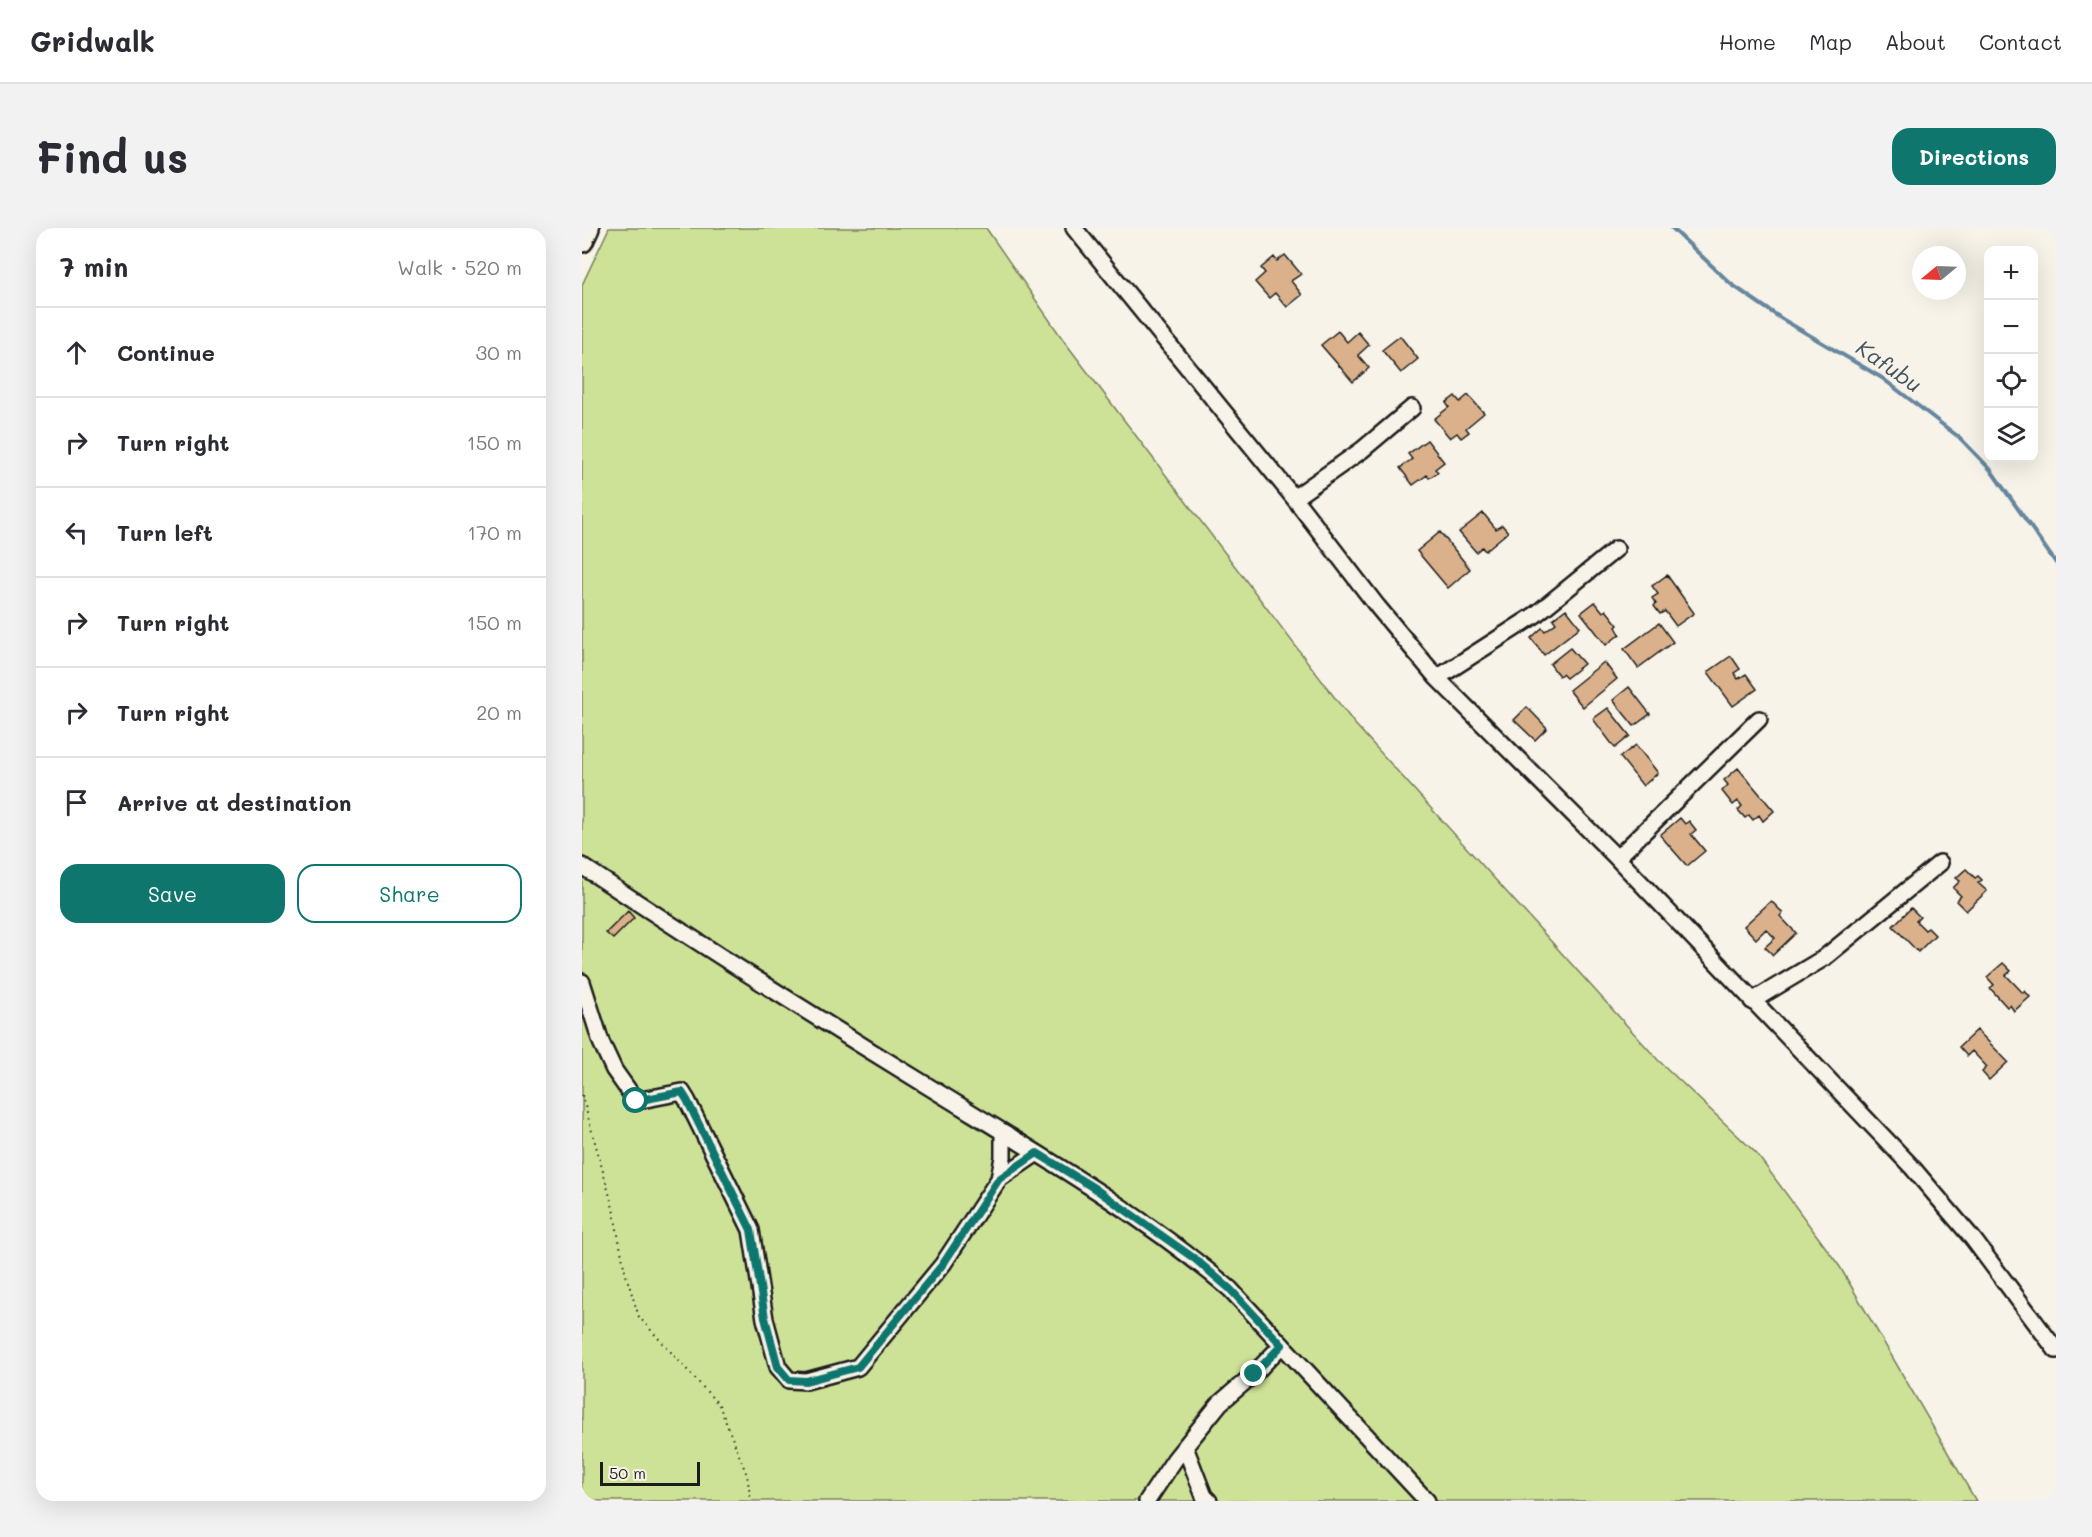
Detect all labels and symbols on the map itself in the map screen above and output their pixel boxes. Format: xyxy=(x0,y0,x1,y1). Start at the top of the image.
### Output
north arrow xyxy=(1912,246,1966,300)
water label: Kafubu xyxy=(1851,333,1928,399)
route start xyxy=(622,1087,648,1113)
route end xyxy=(1240,1360,1266,1386)
scale bar xyxy=(600,1459,700,1486)

